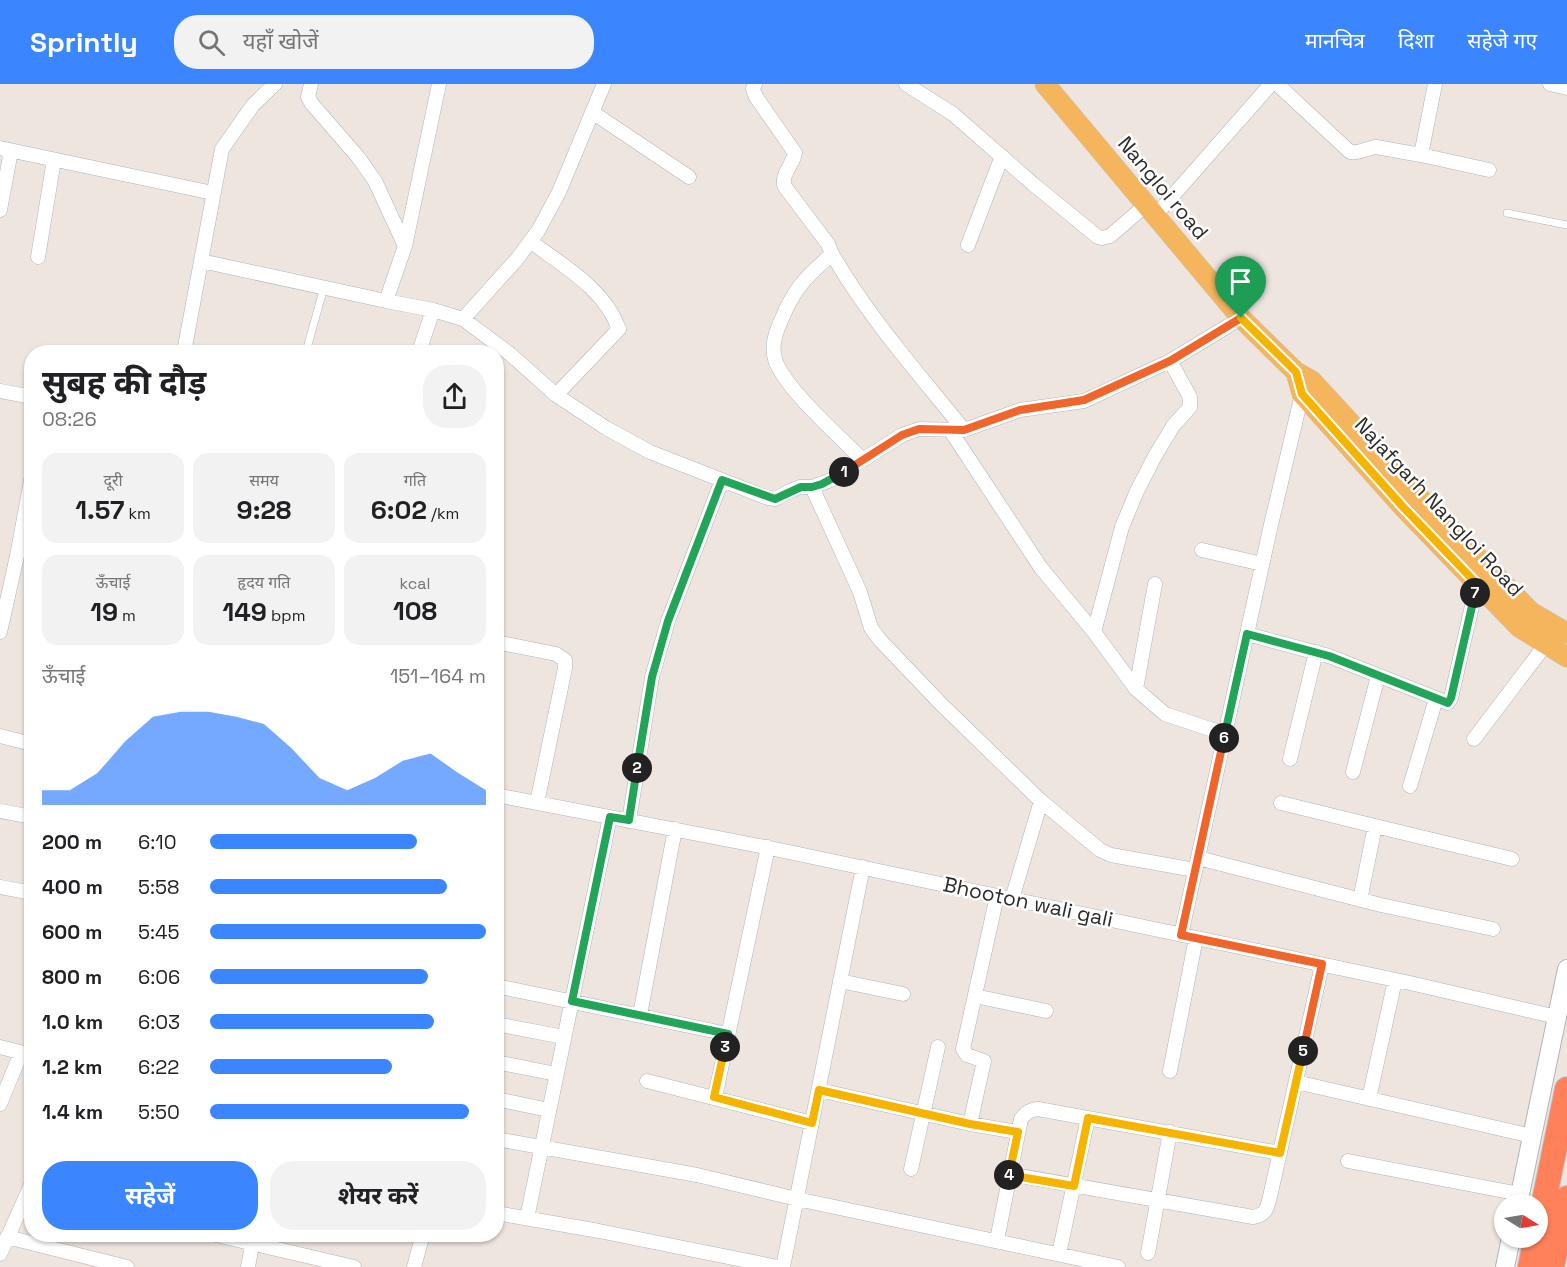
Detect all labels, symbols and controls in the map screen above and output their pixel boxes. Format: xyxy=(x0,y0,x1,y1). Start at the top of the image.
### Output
search box xyxy=(174,15,594,69)
text: Sprintly xyxy=(30,24,138,60)
icon: search xyxy=(195,26,228,59)
text: यहाँ खोजें xyxy=(243,27,319,55)
text: मानचित्र xyxy=(1305,27,1365,54)
text: दिशा xyxy=(1398,27,1434,54)
text: सहेजे गए xyxy=(1467,27,1537,54)
street label: Nangloi road xyxy=(1112,130,1215,245)
pin xyxy=(1215,256,1266,318)
icon: arrive xyxy=(1224,265,1257,298)
text: सुबह की दौड़ xyxy=(42,362,206,404)
button: share xyxy=(423,365,486,428)
text: 08:26 xyxy=(42,406,97,432)
street label: Najafgarh Nangloi Road xyxy=(1349,411,1530,602)
pin: 1 xyxy=(829,457,859,487)
text: 1 xyxy=(840,461,848,482)
text: दूरी xyxy=(103,470,123,491)
text: समय xyxy=(249,470,279,491)
text: गति xyxy=(404,470,426,491)
text: 1.57 xyxy=(75,493,124,527)
text: 9:28 xyxy=(237,493,291,527)
text: 6:02 xyxy=(371,493,427,527)
text: km xyxy=(124,503,151,524)
text: /km xyxy=(427,503,459,524)
text: ऊँचाई xyxy=(96,572,130,593)
text: हृदय गति xyxy=(238,572,290,593)
text: kcal xyxy=(400,573,430,594)
pin: 7 xyxy=(1460,578,1490,608)
text: 7 xyxy=(1471,582,1479,603)
text: 108 xyxy=(393,594,437,628)
text: 19 xyxy=(90,595,118,629)
text: 149 xyxy=(223,595,267,629)
text: m xyxy=(118,605,136,626)
text: bpm xyxy=(267,605,305,626)
text: ऊँचाई xyxy=(42,663,85,689)
text: 151–164 m xyxy=(390,663,486,689)
pin: 6 xyxy=(1209,723,1239,753)
text: 6 xyxy=(1219,727,1229,748)
pin: 2 xyxy=(622,753,652,783)
text: 2 xyxy=(632,757,642,778)
text: 200 m xyxy=(42,829,102,855)
text: 6:10 xyxy=(138,829,176,855)
street label: Bhooton wali gali xyxy=(941,870,1116,933)
text: 400 m xyxy=(42,874,103,900)
text: 5:58 xyxy=(138,874,179,900)
text: 600 m xyxy=(42,919,102,945)
text: 5:45 xyxy=(138,919,180,945)
text: 800 m xyxy=(42,964,102,990)
text: 6:06 xyxy=(138,964,180,990)
text: 1.0 km xyxy=(42,1009,103,1035)
text: 6:03 xyxy=(138,1009,180,1035)
pin: 3 xyxy=(710,1032,740,1062)
text: 3 xyxy=(720,1036,730,1057)
pin: 5 xyxy=(1288,1036,1318,1066)
text: 5 xyxy=(1298,1040,1308,1061)
text: 1.2 km xyxy=(42,1054,102,1080)
text: 6:22 xyxy=(138,1054,179,1080)
text: 1.4 km xyxy=(42,1099,103,1125)
text: 5:50 xyxy=(138,1099,180,1125)
pin: 4 xyxy=(994,1160,1024,1190)
button: सहेजें xyxy=(42,1161,258,1230)
button: शेयर करें xyxy=(270,1161,486,1230)
text: 4 xyxy=(1004,1164,1014,1185)
north arrow xyxy=(1494,1194,1548,1248)
map controls xyxy=(1494,1194,1548,1248)

